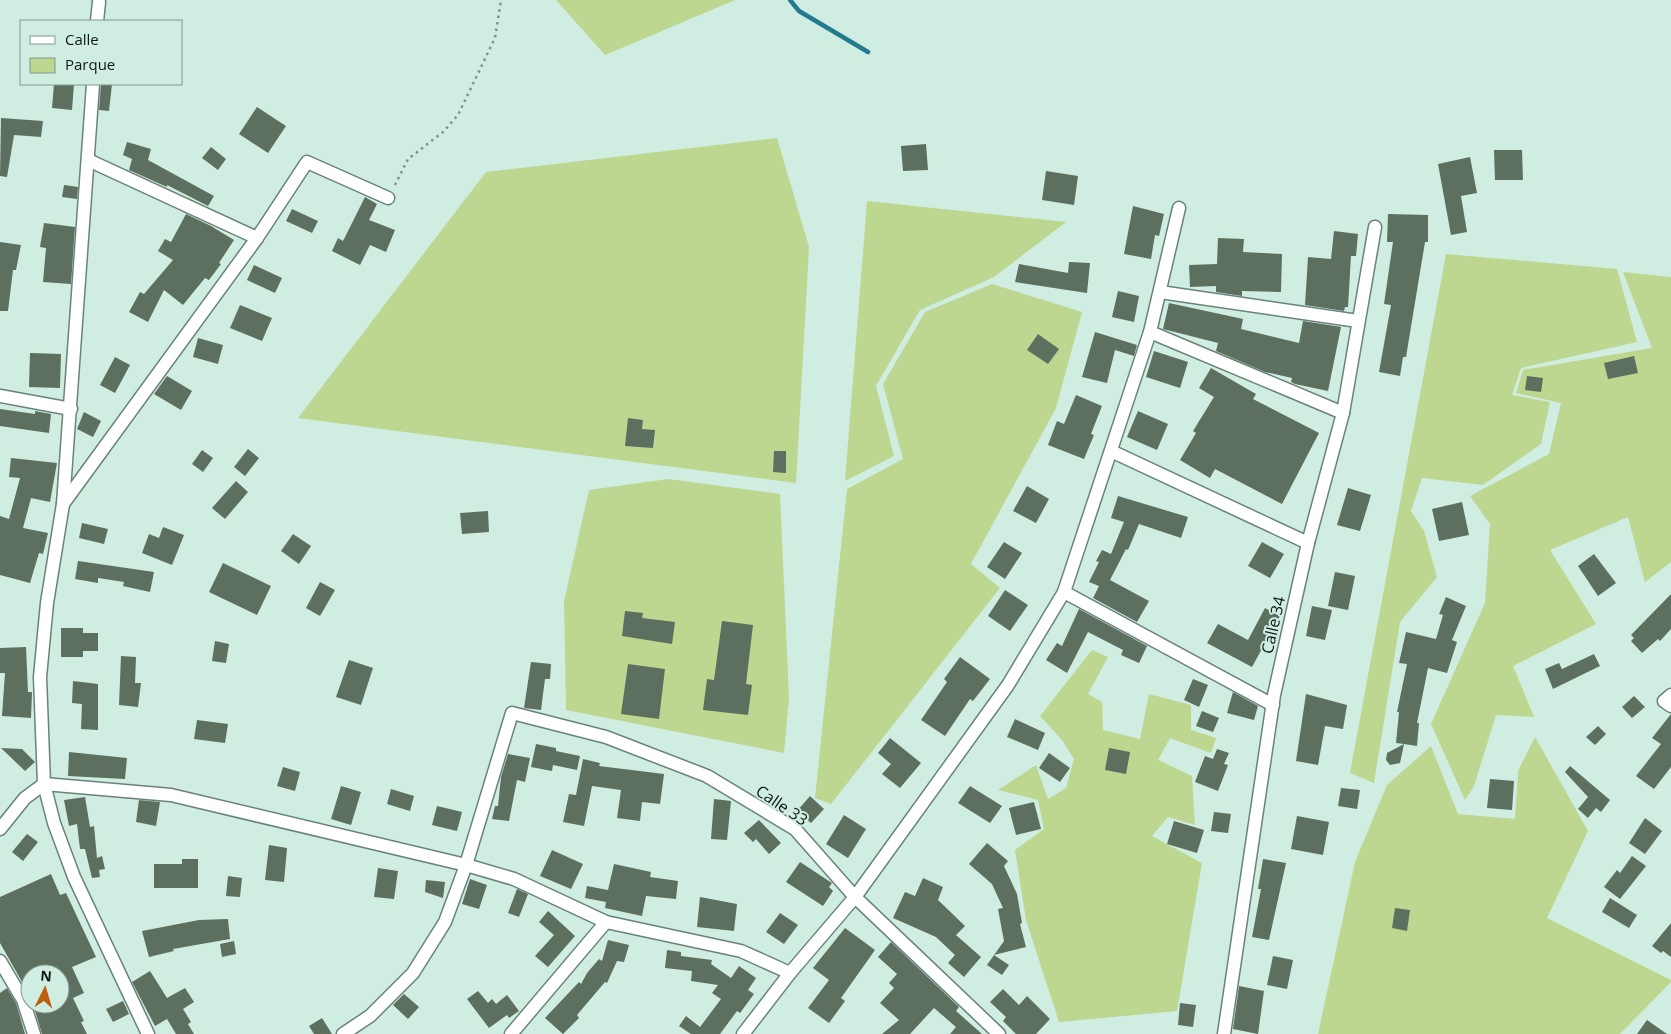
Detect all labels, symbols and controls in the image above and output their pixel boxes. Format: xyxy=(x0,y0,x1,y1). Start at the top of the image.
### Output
legend xyxy=(20,20,182,85)
text: Calle xyxy=(65,29,99,49)
text: Parque xyxy=(65,54,115,74)
street label: Calle 34 xyxy=(1256,594,1290,656)
street label: Calle 33 xyxy=(752,780,812,830)
north arrow xyxy=(20,964,70,1014)
text: N xyxy=(40,966,53,986)

